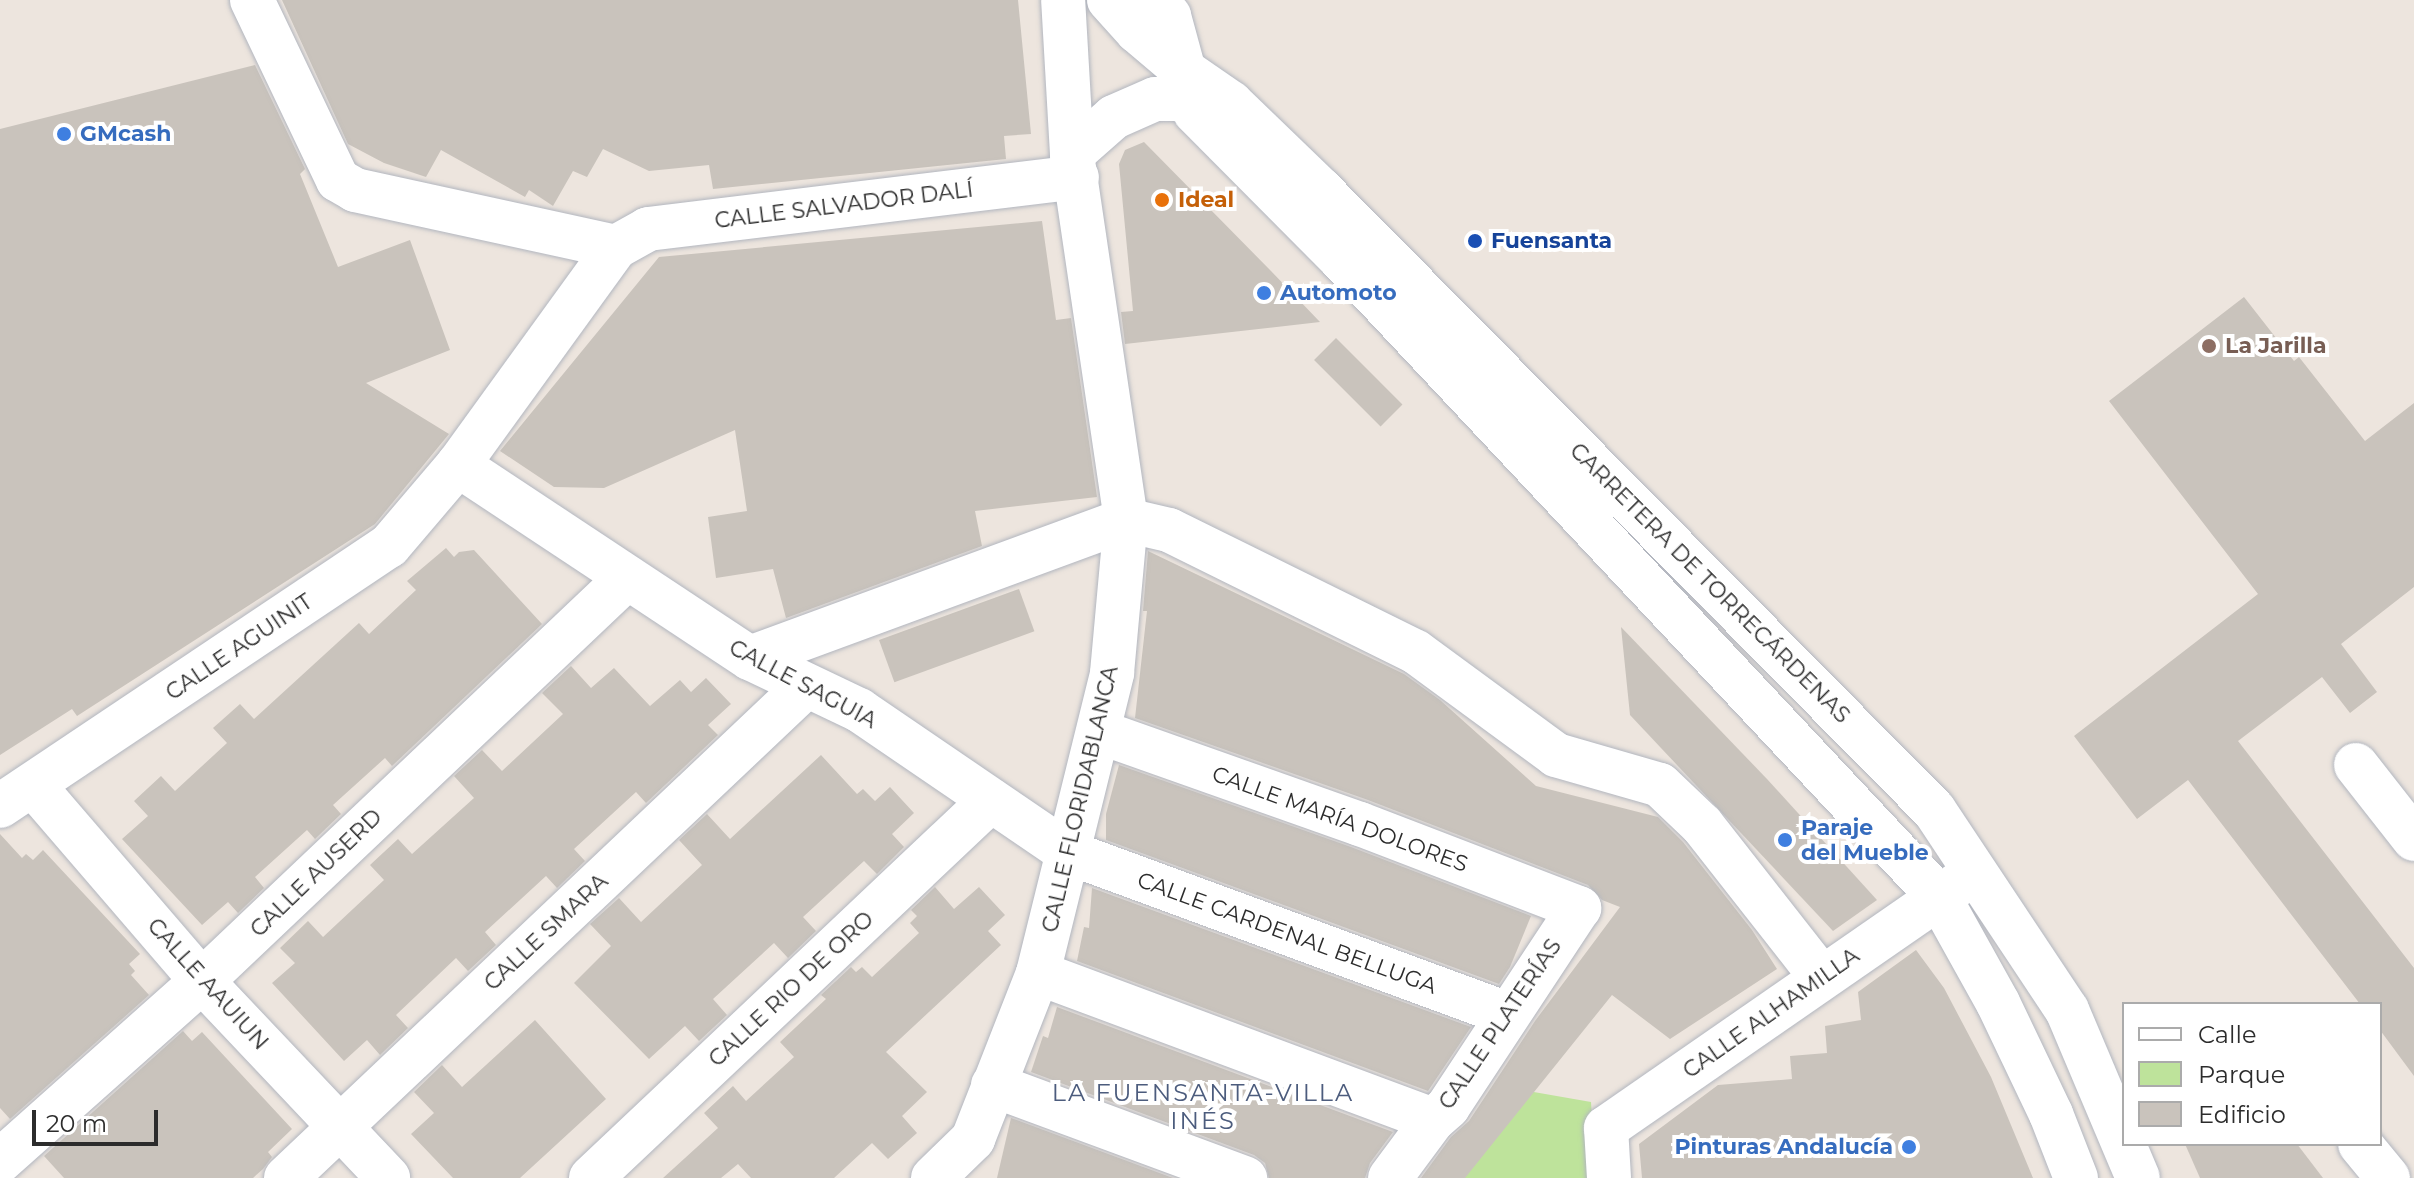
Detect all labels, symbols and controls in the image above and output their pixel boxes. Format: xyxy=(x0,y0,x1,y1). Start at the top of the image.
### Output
place label: GMcash xyxy=(80,121,171,147)
marker: GMcash xyxy=(55,125,73,143)
street label: CALLE SALVADOR DALÍ xyxy=(713,176,975,234)
place label: Ideal xyxy=(1178,187,1234,213)
marker: Ideal xyxy=(1153,191,1171,209)
place label: Fuensanta xyxy=(1491,228,1612,254)
marker: Fuensanta xyxy=(1466,232,1484,250)
place label: Automoto xyxy=(1280,280,1397,306)
marker: Automoto xyxy=(1255,284,1273,302)
place label: La Jarilla xyxy=(2225,333,2326,359)
marker: La Jarilla xyxy=(2200,337,2218,355)
street label: CARRETERA DE TORRECÁRDENAS xyxy=(1564,437,1856,729)
street label: CALLE AGUINIT xyxy=(161,588,317,706)
street label: CALLE SAGUIA xyxy=(725,634,881,734)
street label: CALLE FLORIDABLANCA xyxy=(1036,663,1124,935)
street label: CALLE MARÍA DOLORES xyxy=(1209,760,1471,878)
street label: CALLE AUSERD xyxy=(245,804,387,942)
place label: Paraje del Mueble xyxy=(1801,814,1929,866)
marker: Paraje del Mueble xyxy=(1776,831,1794,849)
street label: CALLE CARDENAL BELLUGA xyxy=(1134,866,1440,1000)
street label: CALLE SMARA xyxy=(479,868,613,996)
street label: CALLE RIO DE ORO xyxy=(703,906,879,1072)
street label: CALLE AAUIUN xyxy=(142,913,274,1055)
street label: CALLE PLATERÍAS xyxy=(1433,934,1567,1114)
street label: CALLE ALHAMILLA xyxy=(1678,942,1864,1084)
legend xyxy=(2122,1002,2382,1146)
text: Calle xyxy=(2198,1020,2256,1049)
text: Parque xyxy=(2198,1060,2285,1089)
district label: LA FUENSANTA-VILLA INÉS xyxy=(1052,1079,1354,1135)
scale bar xyxy=(36,1094,162,1144)
text: Edificio xyxy=(2198,1100,2286,1129)
text: 20 m xyxy=(46,1109,107,1138)
place label: Pinturas Andalucía xyxy=(1674,1134,1893,1160)
marker: Pinturas Andalucía xyxy=(1900,1138,1918,1156)

